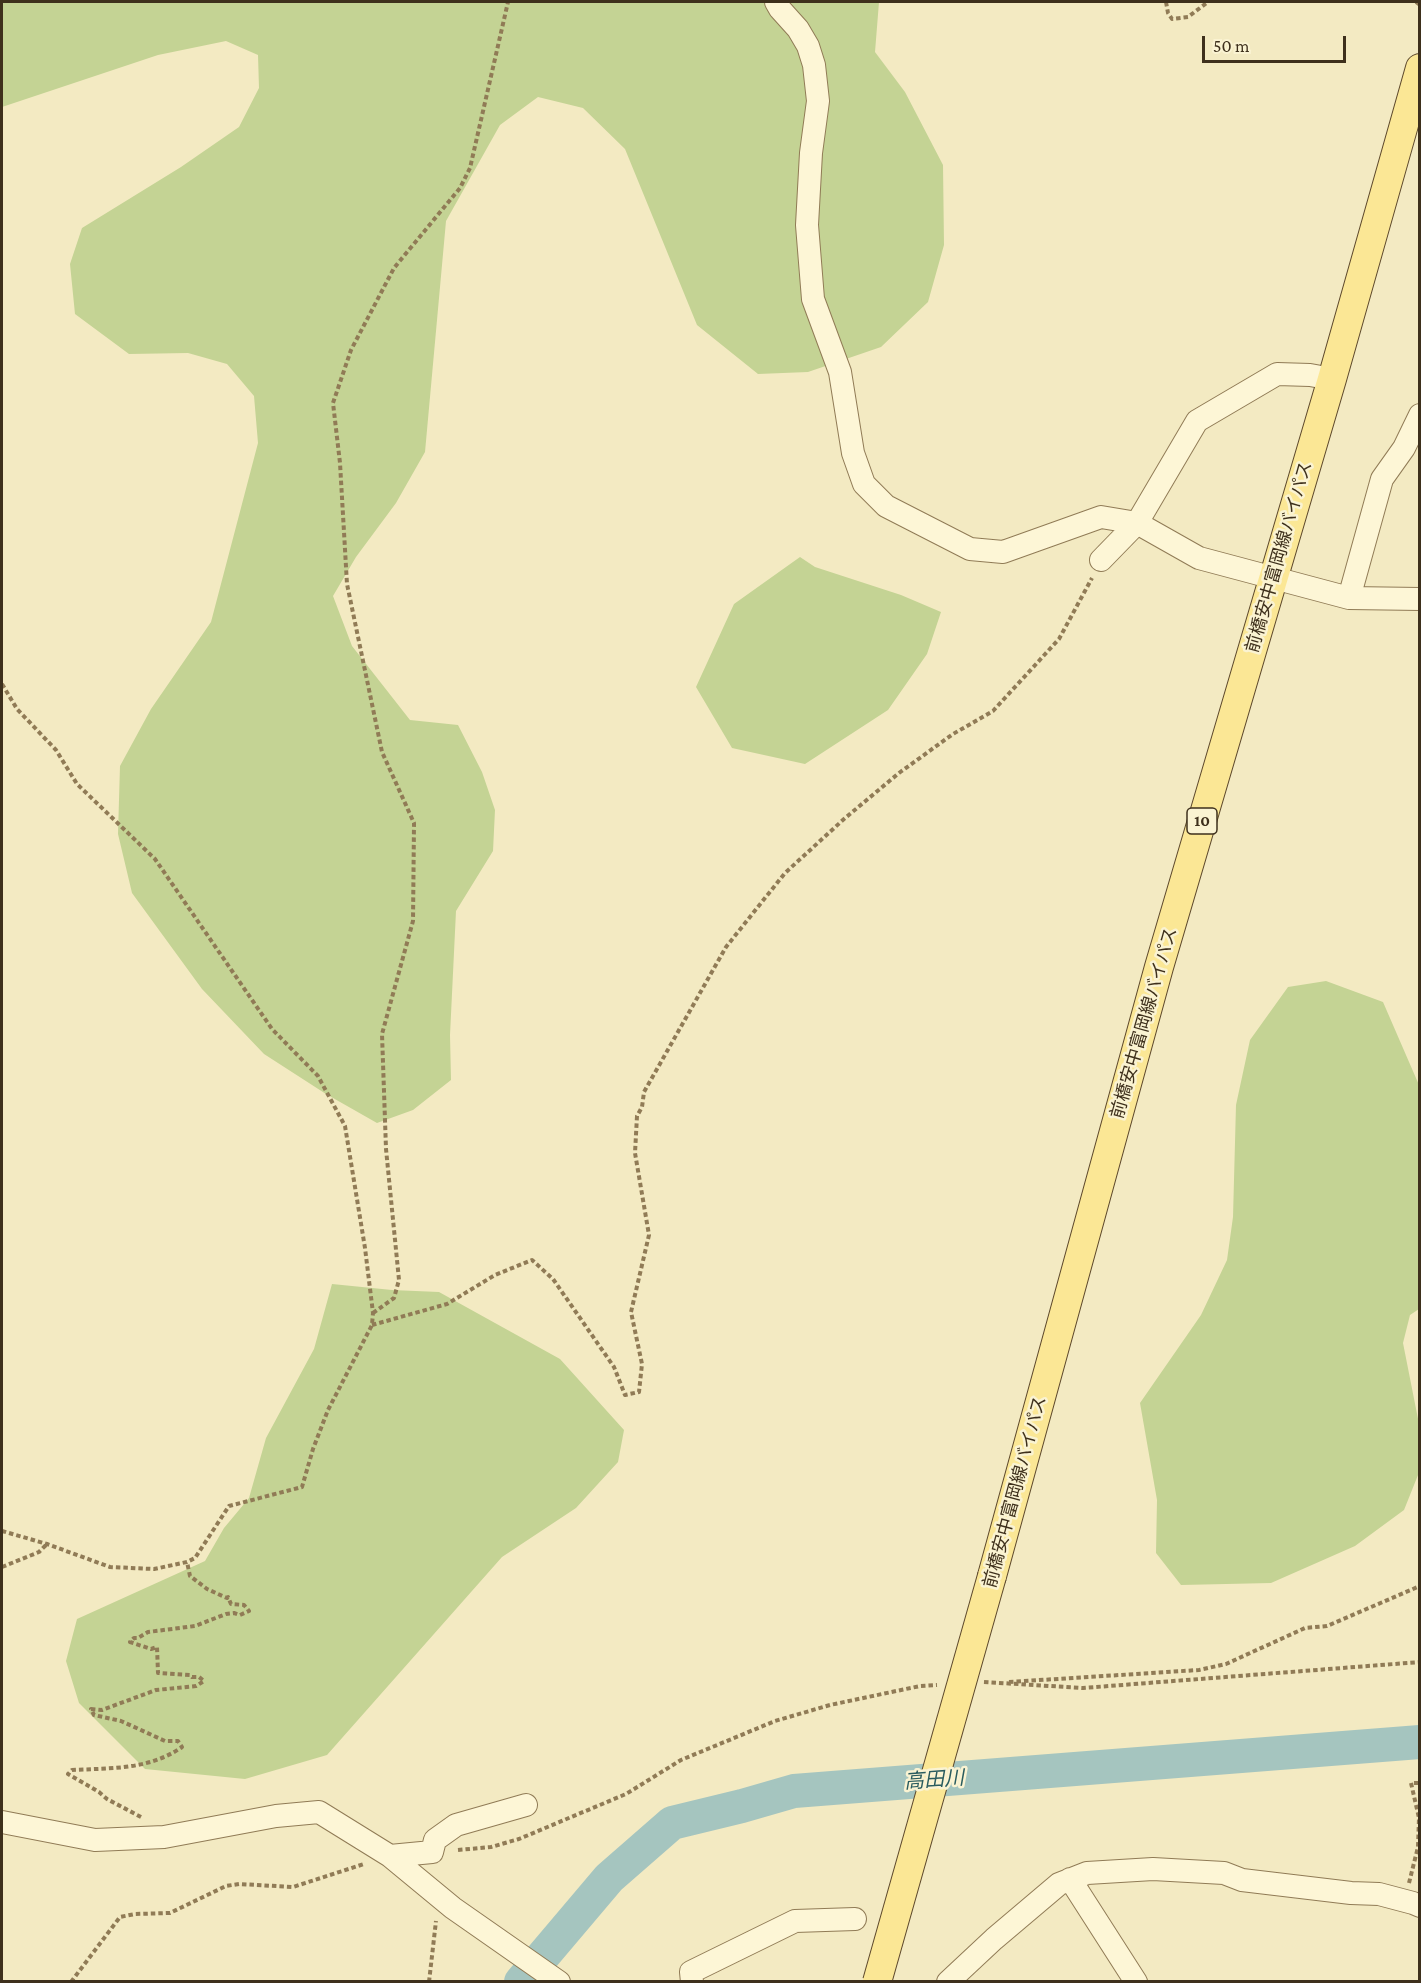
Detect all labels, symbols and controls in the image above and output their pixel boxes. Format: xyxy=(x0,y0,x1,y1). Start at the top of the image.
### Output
scale bar xyxy=(1205,24,1349,62)
text: 50 m xyxy=(1213,36,1250,56)
street label: 前橋安中富岡線バイパス xyxy=(1241,459,1317,655)
road number: 10 xyxy=(1187,808,1217,834)
street label: 前橋安中富岡線バイパス xyxy=(1106,925,1182,1121)
street label: 前橋安中富岡線バイパス xyxy=(979,1394,1051,1590)
water label: 高田川 xyxy=(903,1766,965,1794)

